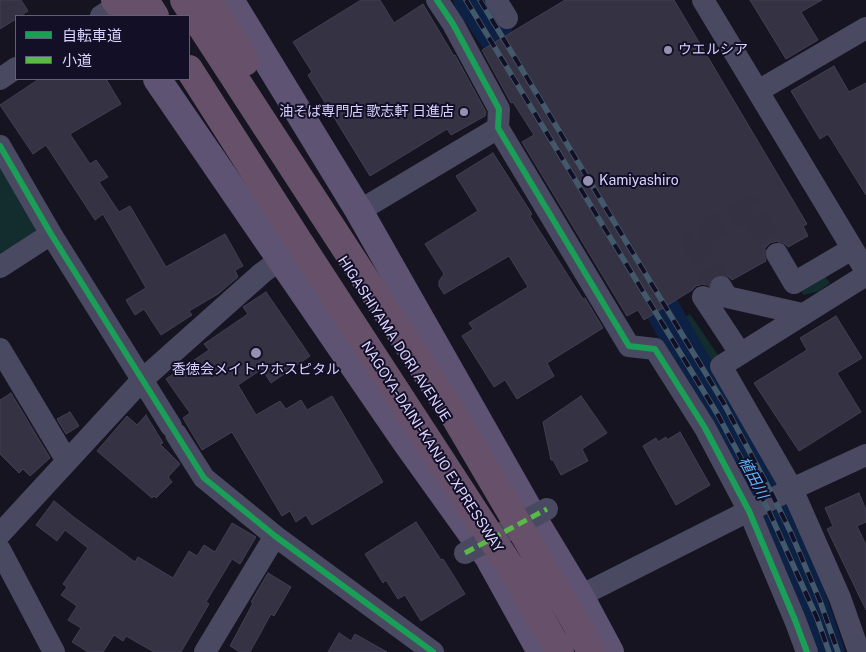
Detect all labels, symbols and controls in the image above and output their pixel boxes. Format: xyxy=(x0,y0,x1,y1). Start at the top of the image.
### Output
legend xyxy=(15,15,190,80)
text: 自転車道 xyxy=(62,27,122,44)
place label: ウエルシア xyxy=(678,42,748,58)
marker: ウエルシア xyxy=(662,44,674,56)
text: 小道 xyxy=(62,52,92,69)
place label: 油そば専門店 歌志軒 日進店 xyxy=(279,104,454,120)
marker: 油そば専門店 歌志軒 日進店 xyxy=(458,106,470,118)
place label: Kamiyashiro xyxy=(599,173,679,189)
marker: Kamiyashiro xyxy=(581,174,595,188)
street label: HIGASHIYAMA DORI AVENUE xyxy=(334,253,454,425)
street label: NAGOYA-DAINI-KANJO EXPRESSWAY xyxy=(357,338,507,556)
marker: 香徳会メイトウホスピタル xyxy=(249,346,263,360)
place label: 香徳会メイトウホスピタル xyxy=(172,362,340,378)
water label: 植田川 xyxy=(734,454,772,502)

